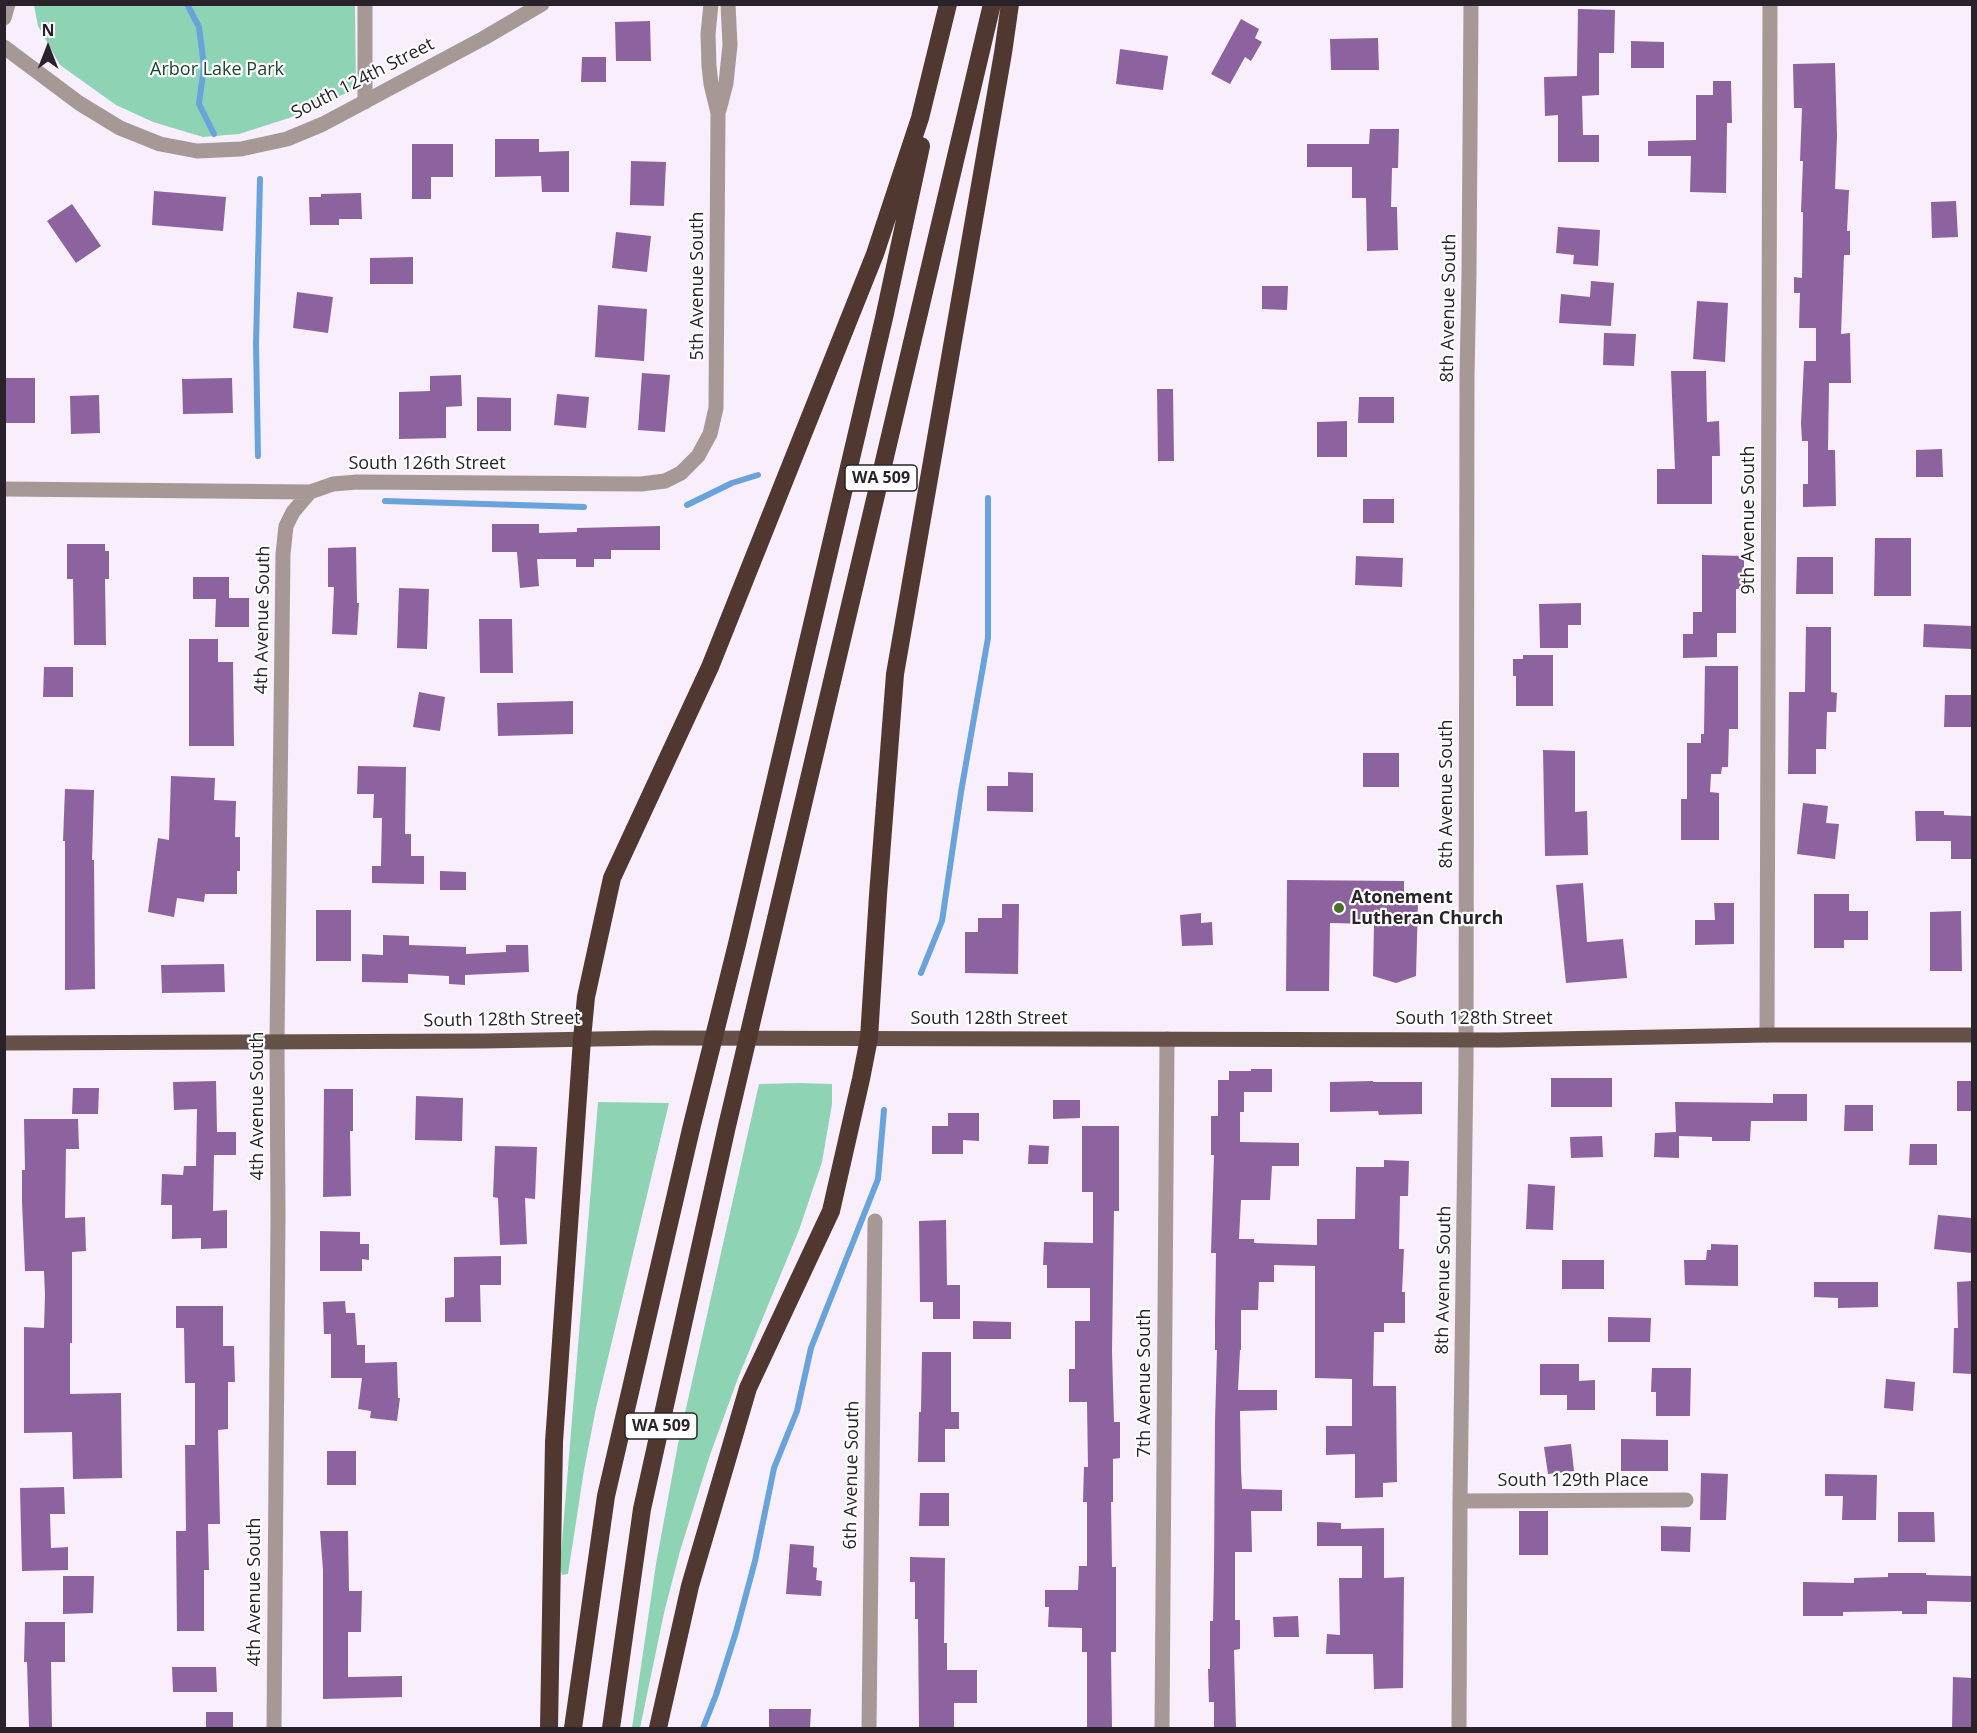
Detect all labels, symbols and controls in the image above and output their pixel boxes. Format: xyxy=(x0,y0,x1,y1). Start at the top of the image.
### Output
north arrow xyxy=(18,18,78,78)
text: N xyxy=(41,19,55,41)
street label: South 124th Street xyxy=(288,34,438,124)
park label: Arbor Lake Park xyxy=(150,59,284,81)
street label: 5th Avenue South xyxy=(687,212,709,360)
street label: 8th Avenue South xyxy=(1437,233,1461,383)
street label: 9th Avenue South xyxy=(1738,446,1760,594)
street label: South 126th Street xyxy=(348,453,506,475)
road number: WA 509 xyxy=(845,465,917,491)
street label: 4th Avenue South xyxy=(251,545,275,695)
street label: 8th Avenue South xyxy=(1436,720,1458,868)
place label: Atonement Lutheran Church xyxy=(1351,887,1503,930)
marker: Atonement Lutheran Church xyxy=(1332,901,1346,915)
street label: South 128th Street xyxy=(423,1008,581,1032)
street label: South 128th Street xyxy=(910,1008,1068,1030)
street label: South 128th Street xyxy=(1395,1008,1553,1030)
street label: 4th Avenue South xyxy=(247,1032,269,1180)
street label: 8th Avenue South xyxy=(1432,1205,1456,1355)
street label: 7th Avenue South xyxy=(1134,1309,1156,1457)
street label: 6th Avenue South xyxy=(840,1400,864,1550)
road number: WA 509 xyxy=(625,1413,697,1439)
street label: South 129th Place xyxy=(1498,1470,1648,1492)
street label: 4th Avenue South xyxy=(244,1518,266,1666)

